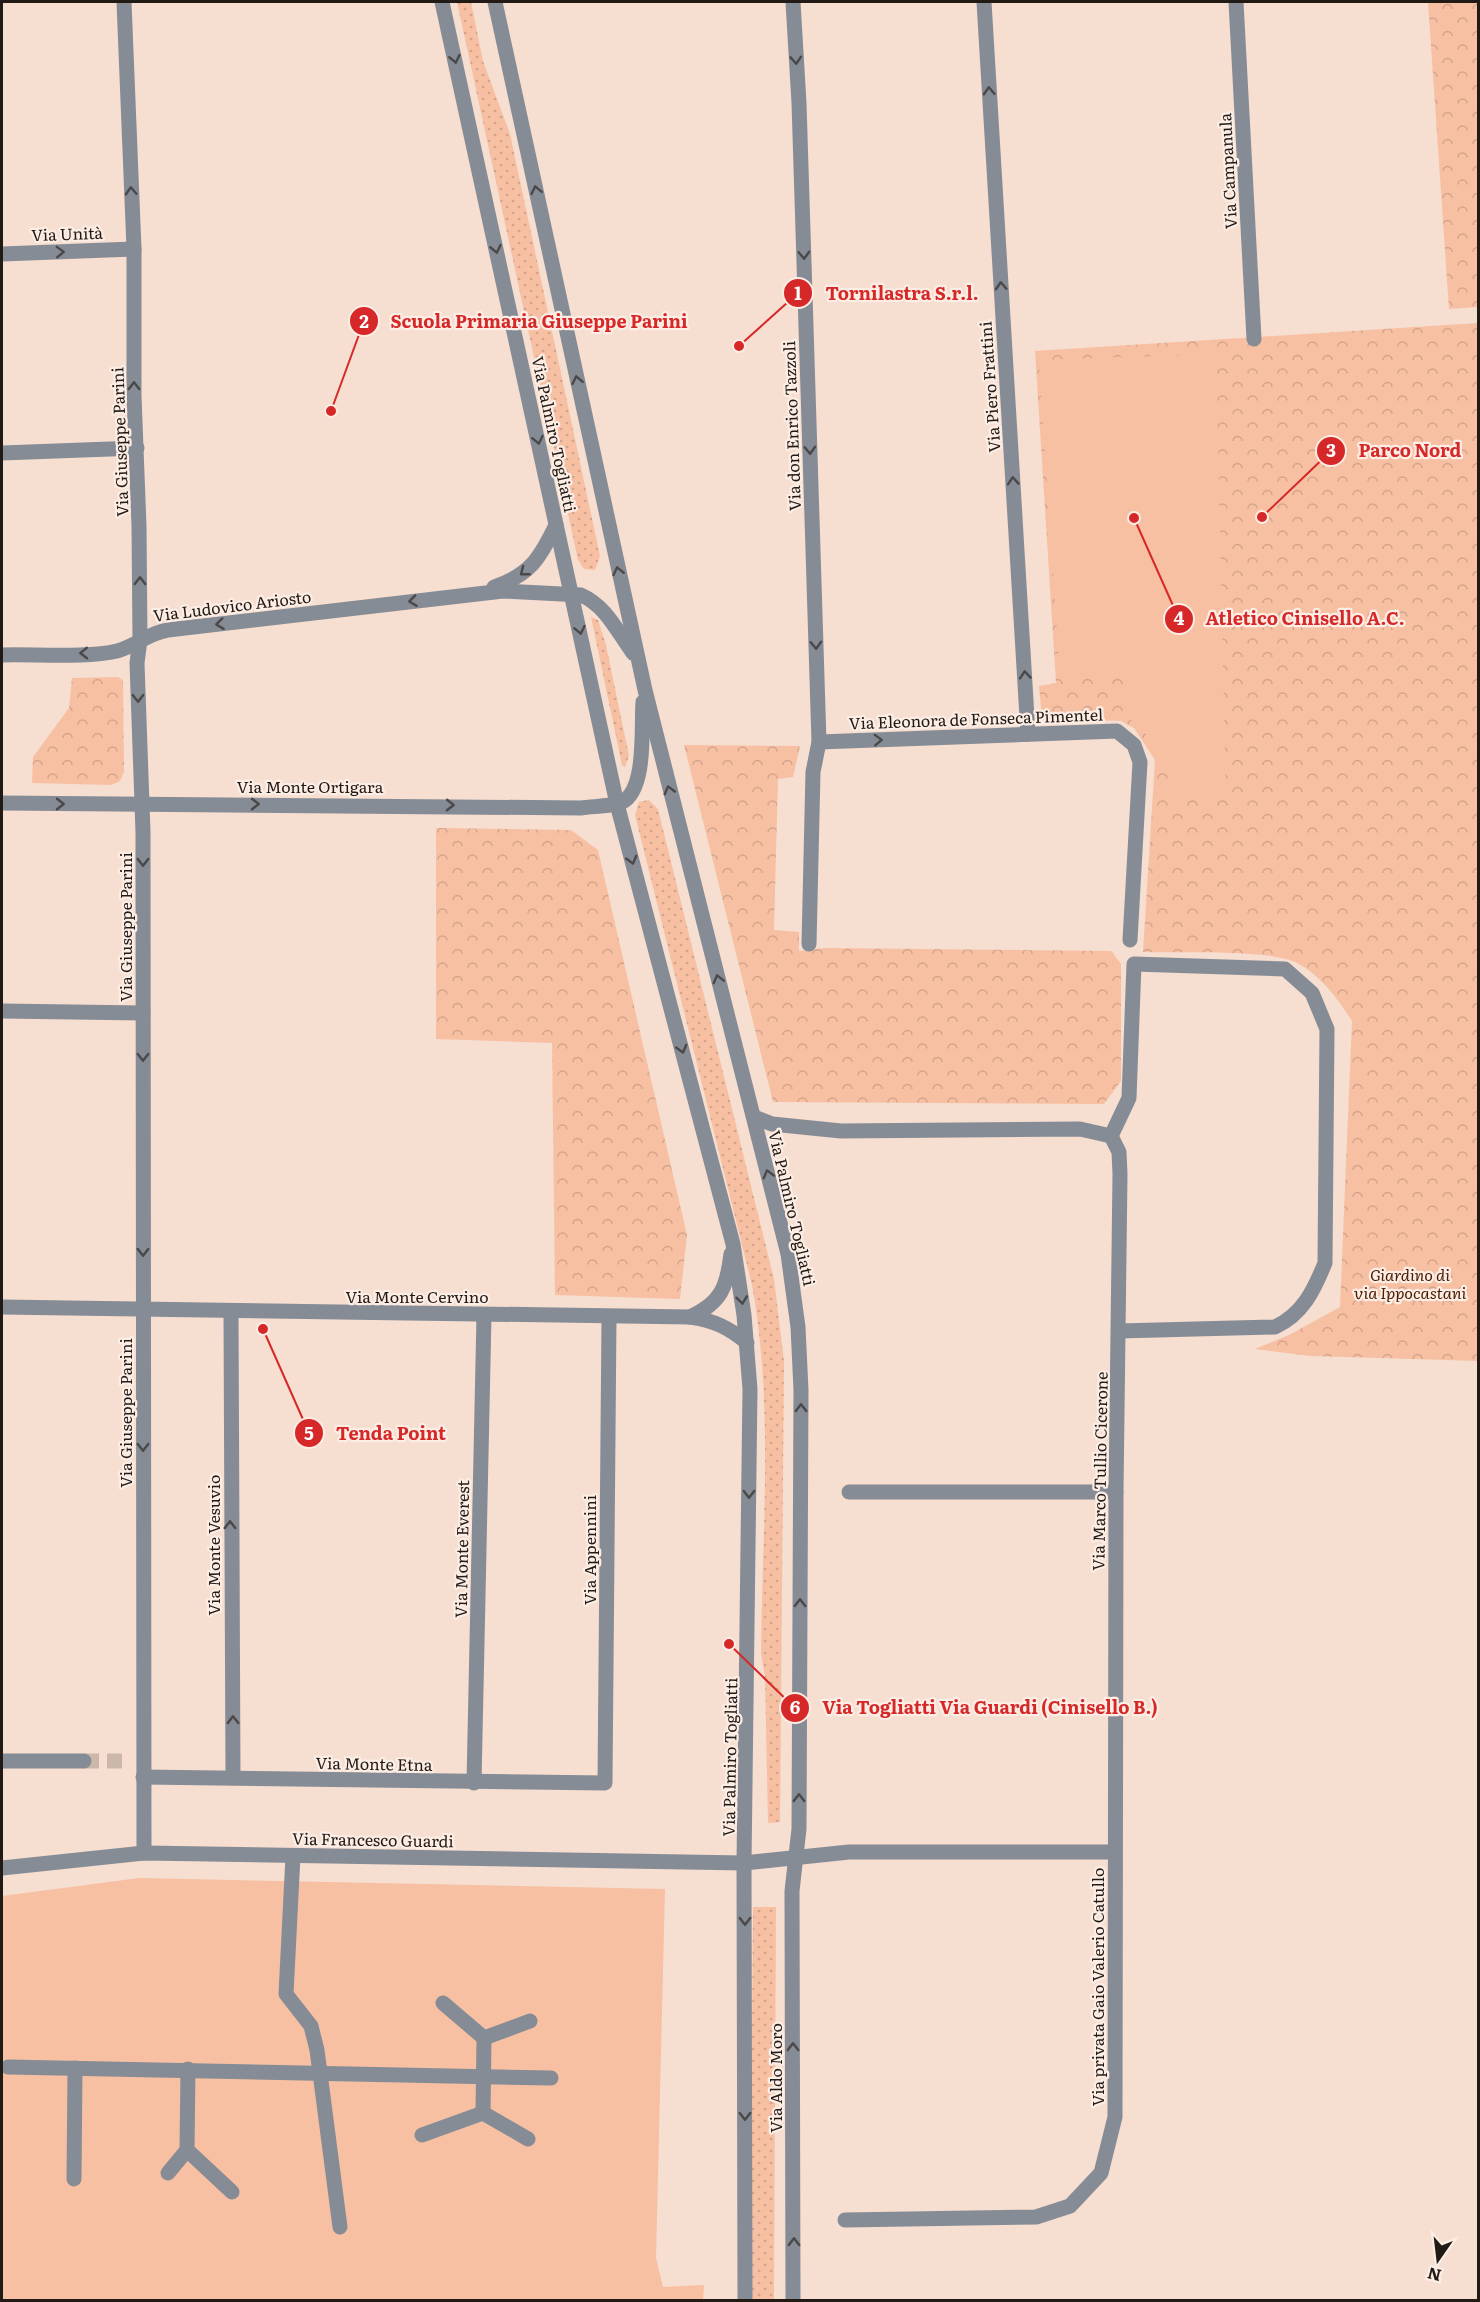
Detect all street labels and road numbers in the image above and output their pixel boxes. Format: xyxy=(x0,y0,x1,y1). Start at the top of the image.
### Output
street label: Via Campanula xyxy=(1212,112,1242,230)
street label: Via Unità xyxy=(31,220,104,246)
street label: Via Piero Frattini xyxy=(972,321,1006,453)
street label: Via don Enrico Tazzoli xyxy=(776,341,806,511)
street label: Via Palmiro Togliatti xyxy=(527,354,583,514)
street label: Via Giuseppe Parini xyxy=(104,367,134,517)
street label: Via Ludovico Ariosto xyxy=(152,583,312,627)
street label: Via Eleonora de Fonseca Pimentel xyxy=(848,702,1104,734)
street label: Via Monte Ortigara xyxy=(237,774,384,798)
street label: Via Giuseppe Parini xyxy=(113,852,137,1002)
street label: Via Palmiro Togliatti xyxy=(763,1128,823,1288)
street label: Via Monte Cervino xyxy=(345,1284,489,1308)
street label: Via Giuseppe Parini xyxy=(113,1338,137,1488)
street label: Via Marco Tullio Cicerone xyxy=(1085,1371,1113,1571)
street label: Via Monte Vesuvio xyxy=(201,1475,225,1615)
street label: Via Monte Everest xyxy=(448,1479,474,1618)
street label: Via Appennini xyxy=(577,1495,601,1605)
street label: Via Palmiro Togliatti xyxy=(716,1677,742,1837)
street label: Via Monte Etna xyxy=(315,1750,433,1776)
street label: Via Francesco Guardi xyxy=(292,1826,454,1852)
street label: Via privata Gaio Valerio Catullo xyxy=(1085,1868,1109,2106)
street label: Via Aldo Moro xyxy=(763,2023,787,2133)

